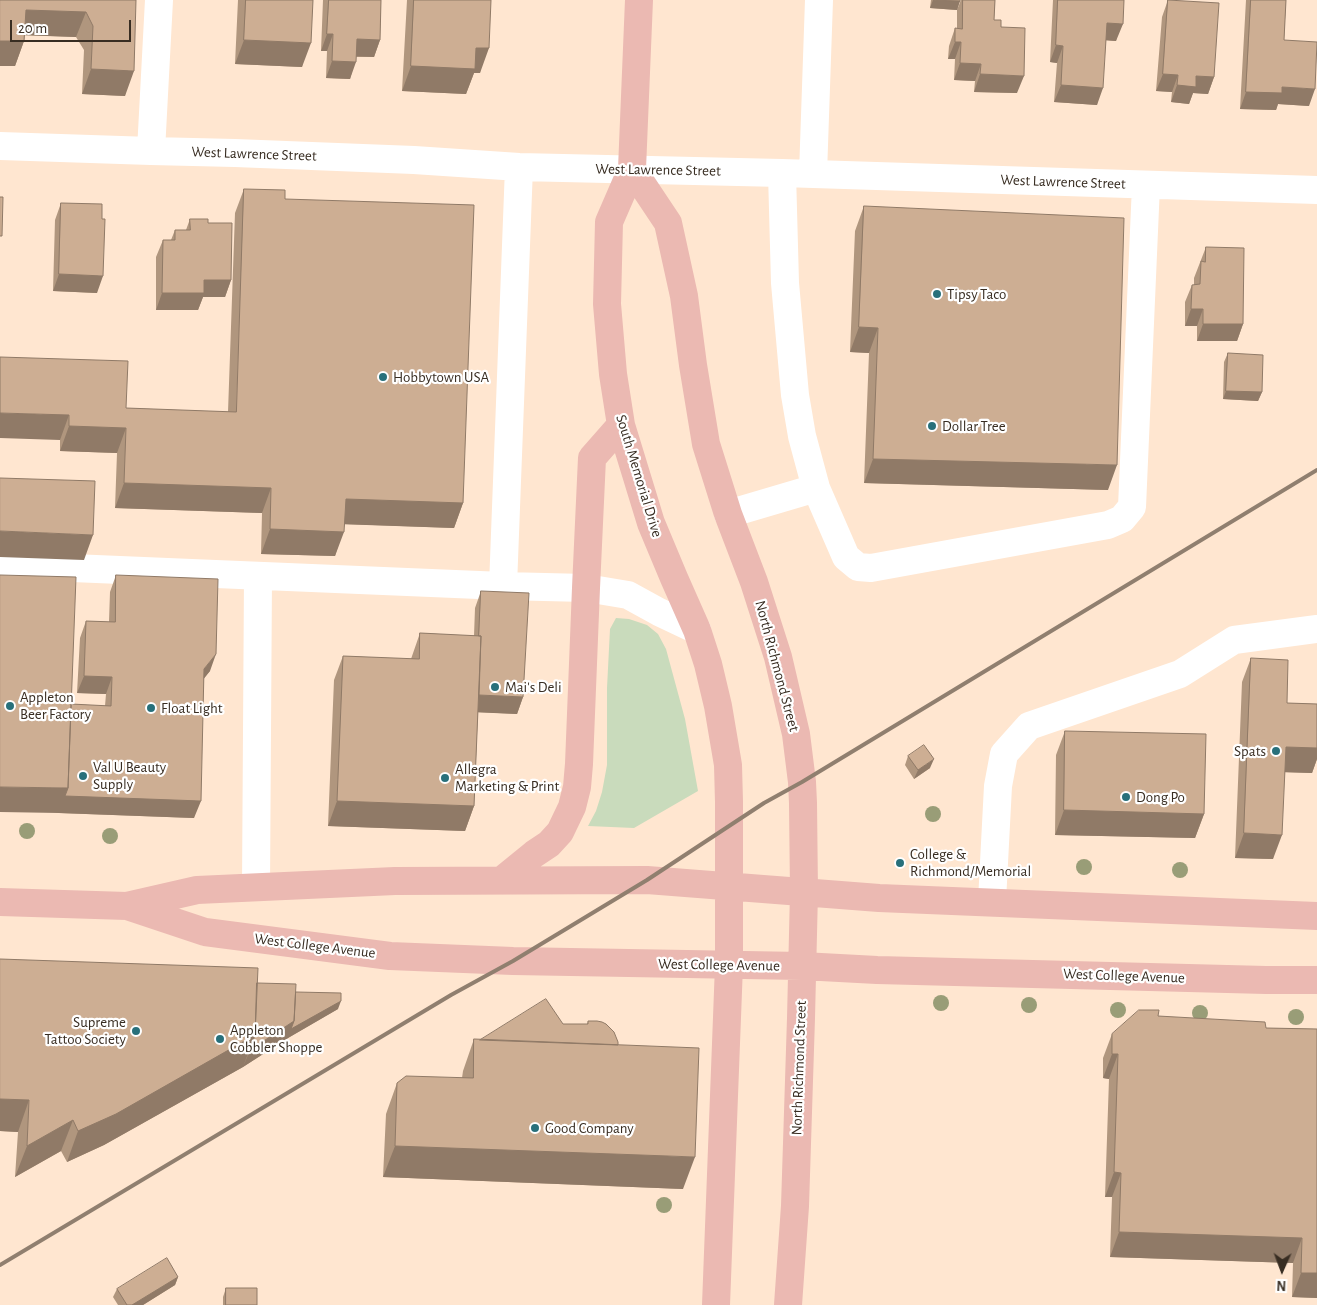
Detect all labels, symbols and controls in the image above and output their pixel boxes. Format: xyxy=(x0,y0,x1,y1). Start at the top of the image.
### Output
scale bar xyxy=(12,10,134,42)
text: 20 m xyxy=(18,21,47,36)
street label: West Lawrence Street xyxy=(191,143,317,165)
street label: West Lawrence Street xyxy=(595,160,721,180)
street label: West Lawrence Street xyxy=(1000,171,1126,193)
place label: Tipsy Taco xyxy=(947,285,1006,303)
marker: Tipsy Taco xyxy=(931,288,943,300)
place label: Hobbytown USA xyxy=(393,368,489,386)
marker: Hobbytown USA xyxy=(377,371,389,383)
street label: South Memorial Drive xyxy=(612,412,666,540)
place label: Dollar Tree xyxy=(942,417,1006,435)
marker: Dollar Tree xyxy=(926,420,938,432)
street label: North Richmond Street xyxy=(751,598,803,734)
place label: Mai's Deli xyxy=(505,678,562,696)
marker: Mai's Deli xyxy=(489,681,501,693)
place label: Appleton Beer Factory xyxy=(20,688,91,723)
place label: Float Light xyxy=(161,699,223,717)
marker: Appleton Beer Factory xyxy=(4,700,16,712)
marker: Float Light xyxy=(145,702,157,714)
place label: Spats xyxy=(1234,742,1266,760)
marker: Spats xyxy=(1270,745,1282,757)
place label: Val U Beauty Supply xyxy=(93,758,166,793)
place label: Allegra Marketing & Print xyxy=(455,760,559,795)
marker: Val U Beauty Supply xyxy=(77,770,89,782)
marker: Allegra Marketing & Print xyxy=(439,772,451,784)
place label: Dong Po xyxy=(1136,788,1185,806)
marker: Dong Po xyxy=(1120,791,1132,803)
place label: College & Richmond/Memorial xyxy=(910,845,1031,880)
marker: College & Richmond/Memorial xyxy=(894,857,906,869)
street label: West College Avenue xyxy=(253,930,377,962)
street label: West College Avenue xyxy=(658,955,780,975)
street label: West College Avenue xyxy=(1063,965,1185,987)
street label: North Richmond Street xyxy=(788,1000,810,1136)
place label: Supreme Tattoo Society xyxy=(44,1013,126,1048)
place label: Appleton Cobbler Shoppe xyxy=(230,1021,323,1056)
marker: Supreme Tattoo Society xyxy=(130,1025,142,1037)
marker: Appleton Cobbler Shoppe xyxy=(214,1033,226,1045)
place label: Good Company xyxy=(545,1119,634,1137)
marker: Good Company xyxy=(529,1122,541,1134)
north arrow xyxy=(1257,1245,1307,1295)
text: N xyxy=(1276,1278,1287,1292)

